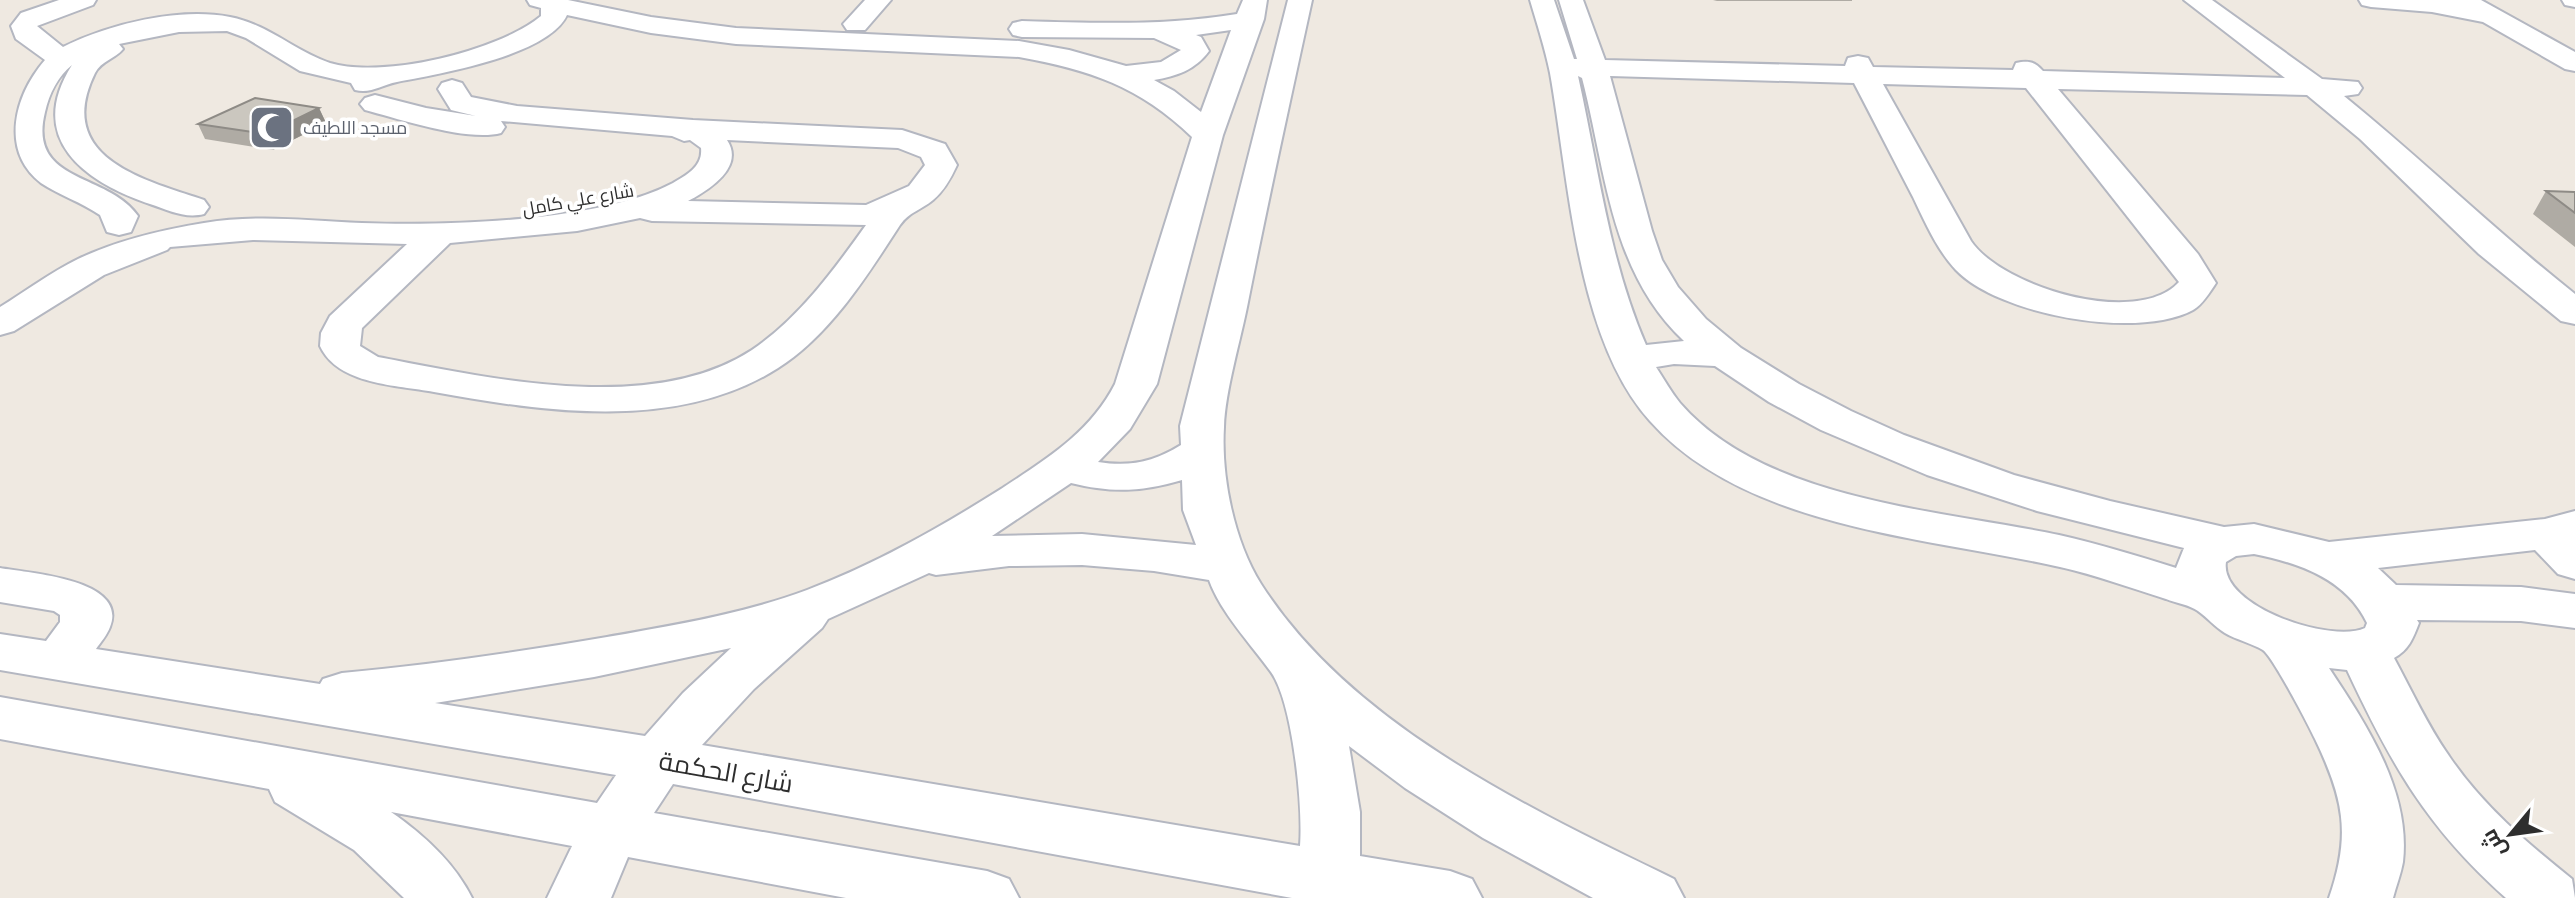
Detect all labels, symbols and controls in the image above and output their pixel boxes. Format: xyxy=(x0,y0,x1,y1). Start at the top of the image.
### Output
mosque icon: مسجد اللطيف xyxy=(248,104,296,152)
place label: مسجد اللطيف xyxy=(303,116,407,139)
street label: شارع علي كامل xyxy=(520,178,636,224)
street label: شارع الحكمة xyxy=(656,744,796,800)
north arrow xyxy=(2471,794,2551,874)
text: ش xyxy=(2474,825,2513,863)

